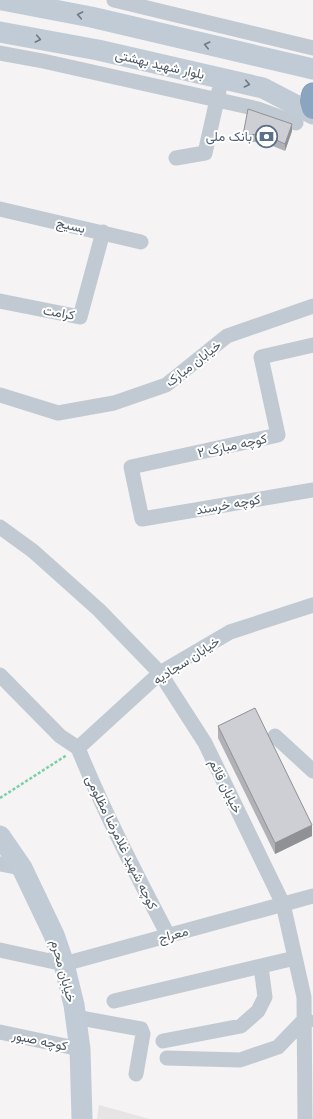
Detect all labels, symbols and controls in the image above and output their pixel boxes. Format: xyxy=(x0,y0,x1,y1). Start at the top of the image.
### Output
one-way arrow xyxy=(77,11,83,20)
one-way arrow xyxy=(35,34,41,43)
one-way arrow xyxy=(204,41,211,50)
street label: بلوار شهید بهشتی xyxy=(114,46,206,83)
one-way arrow xyxy=(244,80,251,88)
bank icon: بانک ملی xyxy=(254,123,280,149)
place label: بانک ملی xyxy=(206,128,252,145)
street label: بسیج xyxy=(55,214,87,238)
street label: کرامت xyxy=(42,301,76,324)
street label: خیابان مبارک xyxy=(162,336,225,390)
street label: کوچه مبارک ۲ xyxy=(196,430,269,462)
street label: کوچه خرسند xyxy=(195,490,262,519)
street label: خیابان سجادیه xyxy=(150,632,223,688)
street label: خیابان قائم xyxy=(205,756,246,816)
street label: کوچه شهید غلامرضا مظلومی xyxy=(81,772,162,913)
street label: معراج xyxy=(156,922,190,948)
street label: خیابان محرم xyxy=(47,938,80,1005)
street label: کوچه صبور xyxy=(9,1026,69,1056)

